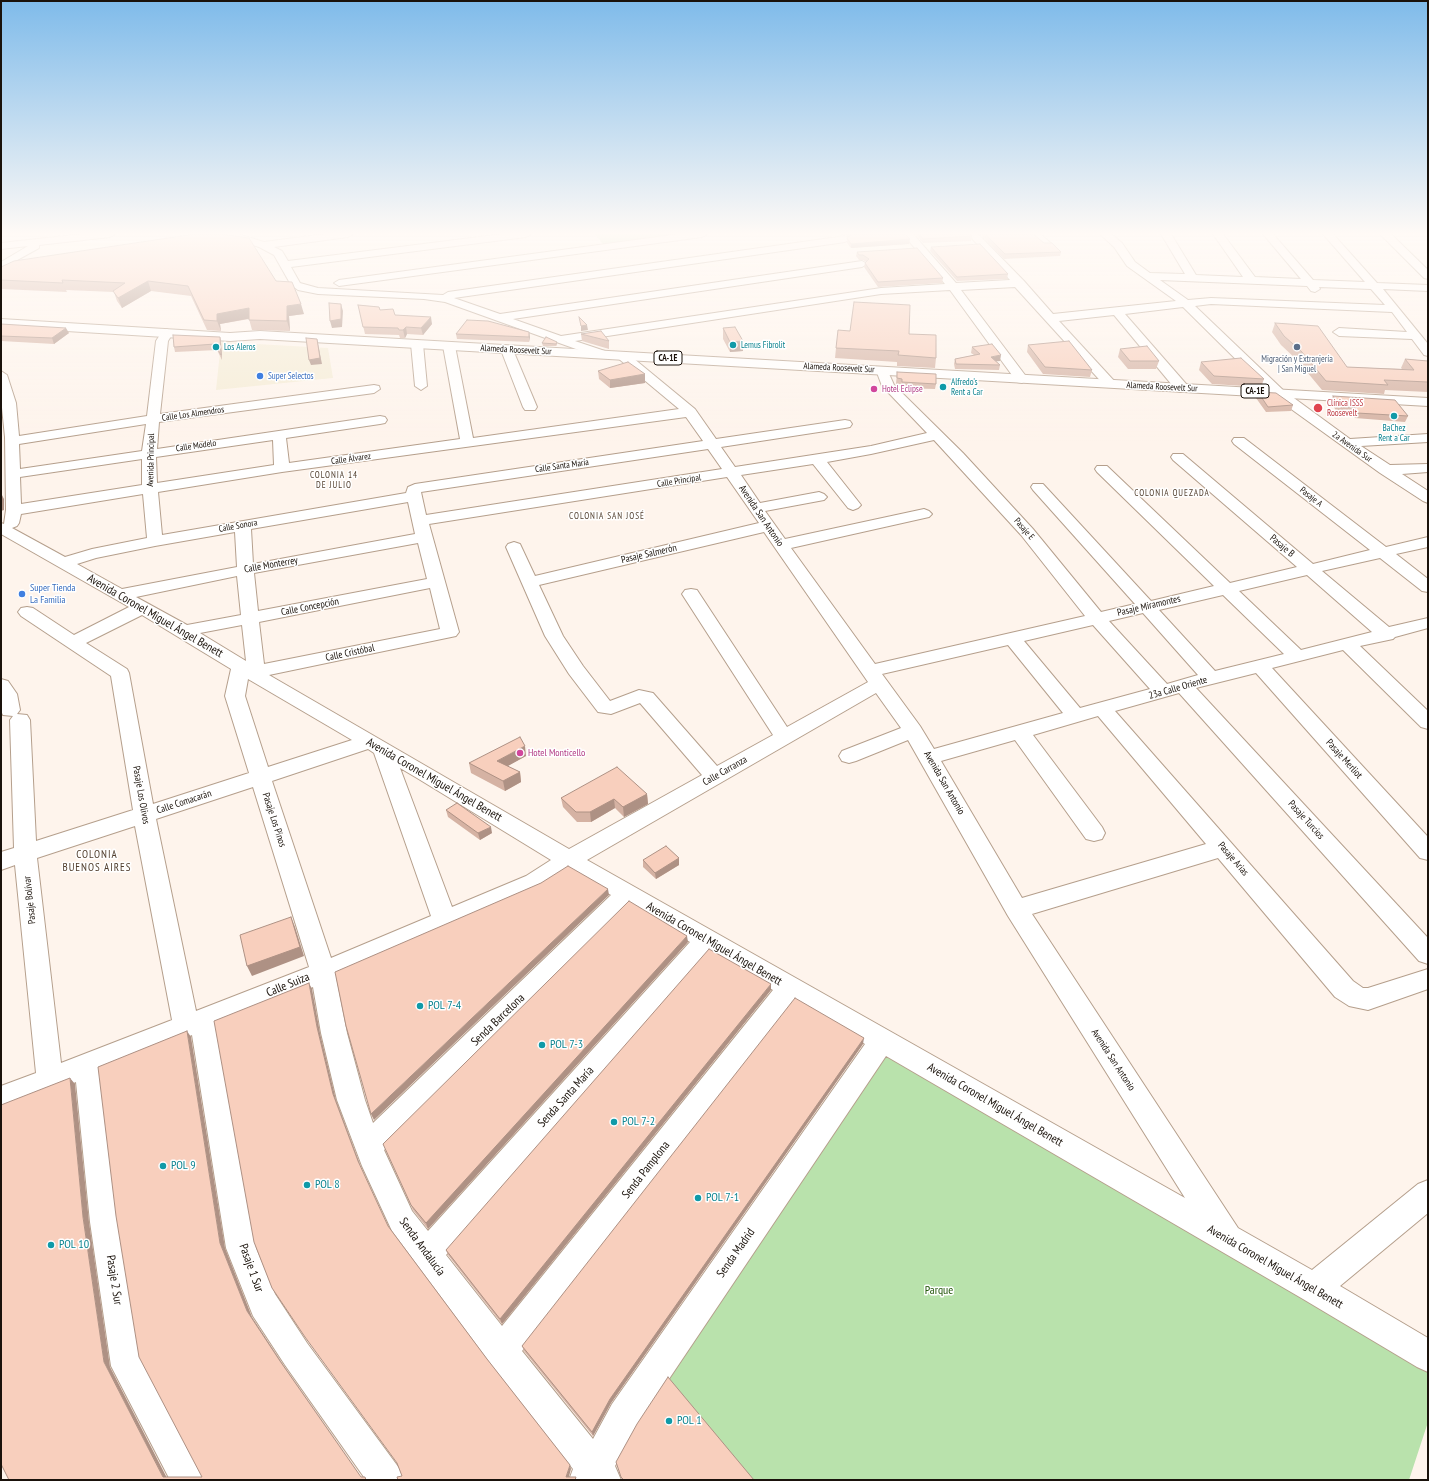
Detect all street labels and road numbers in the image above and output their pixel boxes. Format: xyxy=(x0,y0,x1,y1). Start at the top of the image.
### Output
street label: Alameda Roosevelt Sur xyxy=(480,343,552,357)
road number: CA-1E xyxy=(654,351,682,365)
street label: Alameda Roosevelt Sur xyxy=(803,361,875,375)
street label: Alameda Roosevelt Sur xyxy=(1126,380,1198,394)
road number: CA-1E xyxy=(1241,384,1269,398)
street label: Calle Los Almendros xyxy=(161,404,225,424)
street label: 2a Avenida Sur xyxy=(1330,429,1374,465)
street label: Avenida Principal xyxy=(145,433,157,487)
street label: Calle Modelo xyxy=(175,438,217,454)
street label: Calle Álvarez xyxy=(330,451,372,467)
street label: Calle Santa María xyxy=(534,457,590,475)
street label: Calle Principal xyxy=(656,472,702,490)
street label: Avenida San Antonio xyxy=(736,483,786,549)
street label: Pasaje A xyxy=(1297,485,1325,509)
street label: Pasaje E xyxy=(1012,516,1036,542)
street label: Calle Sonora xyxy=(218,517,258,535)
street label: Pasaje B xyxy=(1267,532,1297,560)
street label: Pasaje Salmerón xyxy=(620,542,678,566)
street label: Calle Monterrey xyxy=(243,554,299,576)
street label: Avenida Coronel Miguel Ángel Benett xyxy=(84,571,226,661)
street label: Pasaje Miramontes xyxy=(1116,593,1182,619)
street label: Calle Concepción xyxy=(280,596,340,618)
street label: Calle Cristóbal xyxy=(324,642,376,664)
street label: 23a Calle Oriente xyxy=(1147,674,1209,702)
street label: Avenida Coronel Miguel Ángel Benett xyxy=(363,735,505,825)
street label: Pasaje Merliot xyxy=(1323,737,1365,781)
street label: Avenida San Antonio xyxy=(921,749,967,817)
street label: Calle Carranza xyxy=(701,753,749,789)
street label: Pasaje Los Olivos xyxy=(130,765,152,825)
street label: Calle Comacarán xyxy=(155,787,213,817)
street label: Pasaje Los Pinos xyxy=(260,791,288,849)
street label: Pasaje Turcios xyxy=(1285,798,1327,842)
street label: Pasaje Arias xyxy=(1215,840,1251,878)
street label: Pasaje Bolívar xyxy=(22,875,38,925)
street label: Avenida Coronel Miguel Ángel Benett xyxy=(643,899,785,989)
street label: Calle Suiza xyxy=(264,970,312,1000)
street label: Senda Barcelona xyxy=(468,991,528,1049)
street label: Avenida San Antonio xyxy=(1089,1027,1137,1093)
street label: Avenida Coronel Miguel Ángel Benett xyxy=(924,1060,1066,1150)
street label: Senda Santa María xyxy=(535,1064,597,1130)
street label: Senda Pamplona xyxy=(619,1138,673,1202)
street label: Senda Andalucía xyxy=(396,1215,448,1279)
street label: Avenida Coronel Miguel Ángel Benett xyxy=(1204,1222,1346,1312)
street label: Senda Madrid xyxy=(714,1226,758,1280)
street label: Pasaje 1 Sur xyxy=(236,1242,266,1294)
street label: Pasaje 2 Sur xyxy=(103,1254,125,1306)

